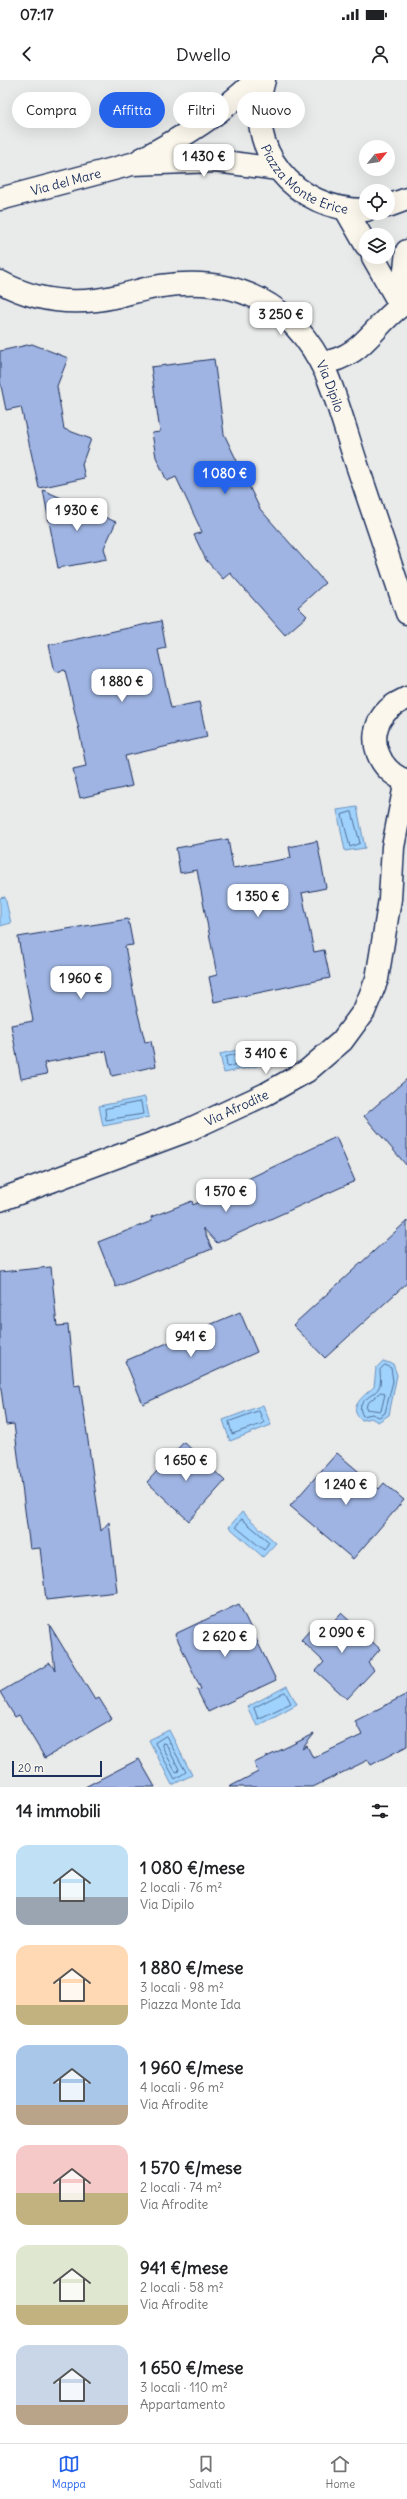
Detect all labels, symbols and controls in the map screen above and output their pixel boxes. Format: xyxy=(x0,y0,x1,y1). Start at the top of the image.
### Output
text: 07:17 xyxy=(20,5,54,24)
icon: back xyxy=(16,43,38,65)
text: Dwello xyxy=(176,43,231,66)
icon: person xyxy=(369,43,391,65)
chip: Compra xyxy=(12,92,91,128)
chip: Affitta xyxy=(99,92,165,128)
chip: Filtri xyxy=(173,92,229,128)
chip: Nuovo xyxy=(237,92,305,128)
north arrow xyxy=(359,140,395,176)
map controls xyxy=(359,140,395,264)
street label: Piazza Monte Erice xyxy=(257,142,349,217)
pin: 1 430 € xyxy=(167,144,241,178)
text: 1 430 € xyxy=(182,148,226,165)
street label: Via del Mare xyxy=(29,164,103,199)
button: locate xyxy=(359,184,395,220)
button: layers xyxy=(359,228,395,264)
pin: 3 250 € xyxy=(244,302,318,336)
text: 3 250 € xyxy=(258,306,304,323)
street label: Via Dipilo xyxy=(313,357,348,414)
pin: 1 080 € xyxy=(188,461,262,495)
text: 1 080 € xyxy=(203,465,247,482)
pin: 1 930 € xyxy=(40,498,114,532)
text: 1 930 € xyxy=(55,502,99,519)
pin: 1 880 € xyxy=(85,669,159,703)
text: 1 880 € xyxy=(100,673,144,690)
pin: 1 350 € xyxy=(221,884,295,918)
text: 1 350 € xyxy=(236,888,280,905)
pin: 1 960 € xyxy=(44,966,118,1000)
text: 1 960 € xyxy=(59,970,103,987)
pin: 3 410 € xyxy=(229,1041,303,1075)
text: 3 410 € xyxy=(244,1045,288,1062)
street label: Via Afrodite xyxy=(202,1086,271,1130)
pin: 1 570 € xyxy=(189,1179,263,1213)
text: 1 570 € xyxy=(205,1183,247,1200)
pin: 941 € xyxy=(163,1324,219,1358)
text: 941 € xyxy=(175,1328,207,1345)
pin: 1 650 € xyxy=(149,1448,223,1482)
text: 1 650 € xyxy=(164,1452,208,1469)
pin: 1 240 € xyxy=(309,1472,383,1506)
text: 1 240 € xyxy=(325,1476,367,1493)
pin: 2 090 € xyxy=(305,1620,379,1654)
pin: 2 620 € xyxy=(188,1624,262,1658)
text: 2 090 € xyxy=(319,1624,365,1641)
text: 2 620 € xyxy=(203,1628,247,1645)
scale bar xyxy=(12,1759,102,1778)
text: 20 m xyxy=(18,1761,44,1775)
text: 14 immobili xyxy=(16,1800,101,1822)
icon: filters xyxy=(369,1800,391,1822)
text: 1 080 €/mese xyxy=(140,1857,245,1879)
icon: home xyxy=(48,1861,96,1909)
text: 2 locali · 76 m² xyxy=(140,1879,222,1896)
text: Via Dipilo xyxy=(140,1896,194,1913)
text: 1 880 €/mese xyxy=(140,1957,243,1979)
icon: home xyxy=(48,1961,96,2009)
text: 3 locali · 98 m² xyxy=(140,1979,224,1996)
text: Piazza Monte Ida xyxy=(140,1996,241,2013)
text: 1 960 €/mese xyxy=(140,2057,243,2079)
icon: home xyxy=(48,2061,96,2109)
text: 4 locali · 96 m² xyxy=(140,2079,224,2096)
text: Via Afrodite xyxy=(140,2096,208,2113)
text: 1 570 €/mese xyxy=(140,2157,242,2179)
icon: home xyxy=(48,2161,96,2209)
text: 2 locali · 74 m² xyxy=(140,2179,222,2196)
text: Via Afrodite xyxy=(140,2196,208,2213)
text: 941 €/mese xyxy=(140,2257,228,2279)
icon: home xyxy=(48,2261,96,2309)
text: 2 locali · 58 m² xyxy=(140,2279,224,2296)
text: Via Afrodite xyxy=(140,2296,208,2313)
text: 1 650 €/mese xyxy=(140,2357,243,2379)
icon: home xyxy=(48,2361,96,2409)
text: 3 locali · 110 m² xyxy=(140,2379,228,2396)
text: Appartamento xyxy=(140,2396,225,2413)
tab: Mappa xyxy=(52,2453,86,2491)
tab: Salvati xyxy=(189,2453,222,2491)
tab: Home xyxy=(326,2453,355,2491)

